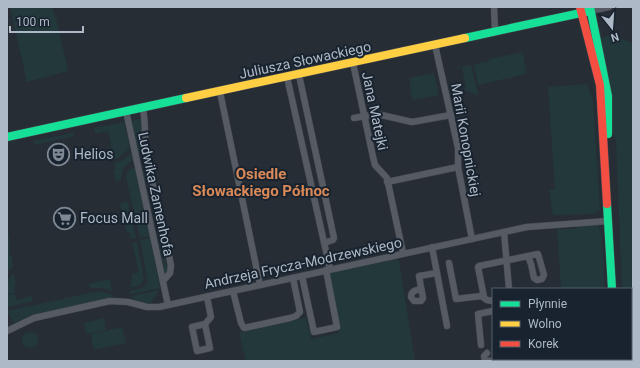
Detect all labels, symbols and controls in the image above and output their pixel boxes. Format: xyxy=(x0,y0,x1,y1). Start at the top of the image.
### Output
scale bar xyxy=(10,8,83,34)
north arrow xyxy=(592,8,632,48)
text: 100 m xyxy=(16,15,50,29)
text: N xyxy=(609,30,620,45)
street label: Juliusza Słowackiego xyxy=(238,38,372,82)
street label: Jana Matejki xyxy=(359,70,391,152)
street label: Marii Konopnickiej xyxy=(448,82,484,198)
street label: Ludwika Zamenhofa xyxy=(135,130,177,258)
theatre icon: Helios xyxy=(46,141,72,167)
place label: Helios xyxy=(74,146,113,162)
district label: Osiedle Słowackiego Północ xyxy=(192,165,330,200)
supermarket icon: Focus Mall xyxy=(52,205,78,231)
place label: Focus Mall xyxy=(80,210,148,226)
street label: Andrzeja Frycza-Modrzewskiego xyxy=(203,234,403,292)
legend xyxy=(492,288,632,360)
text: Płynnie xyxy=(528,297,567,311)
text: Wolno xyxy=(528,317,562,331)
text: Korek xyxy=(528,337,560,351)

